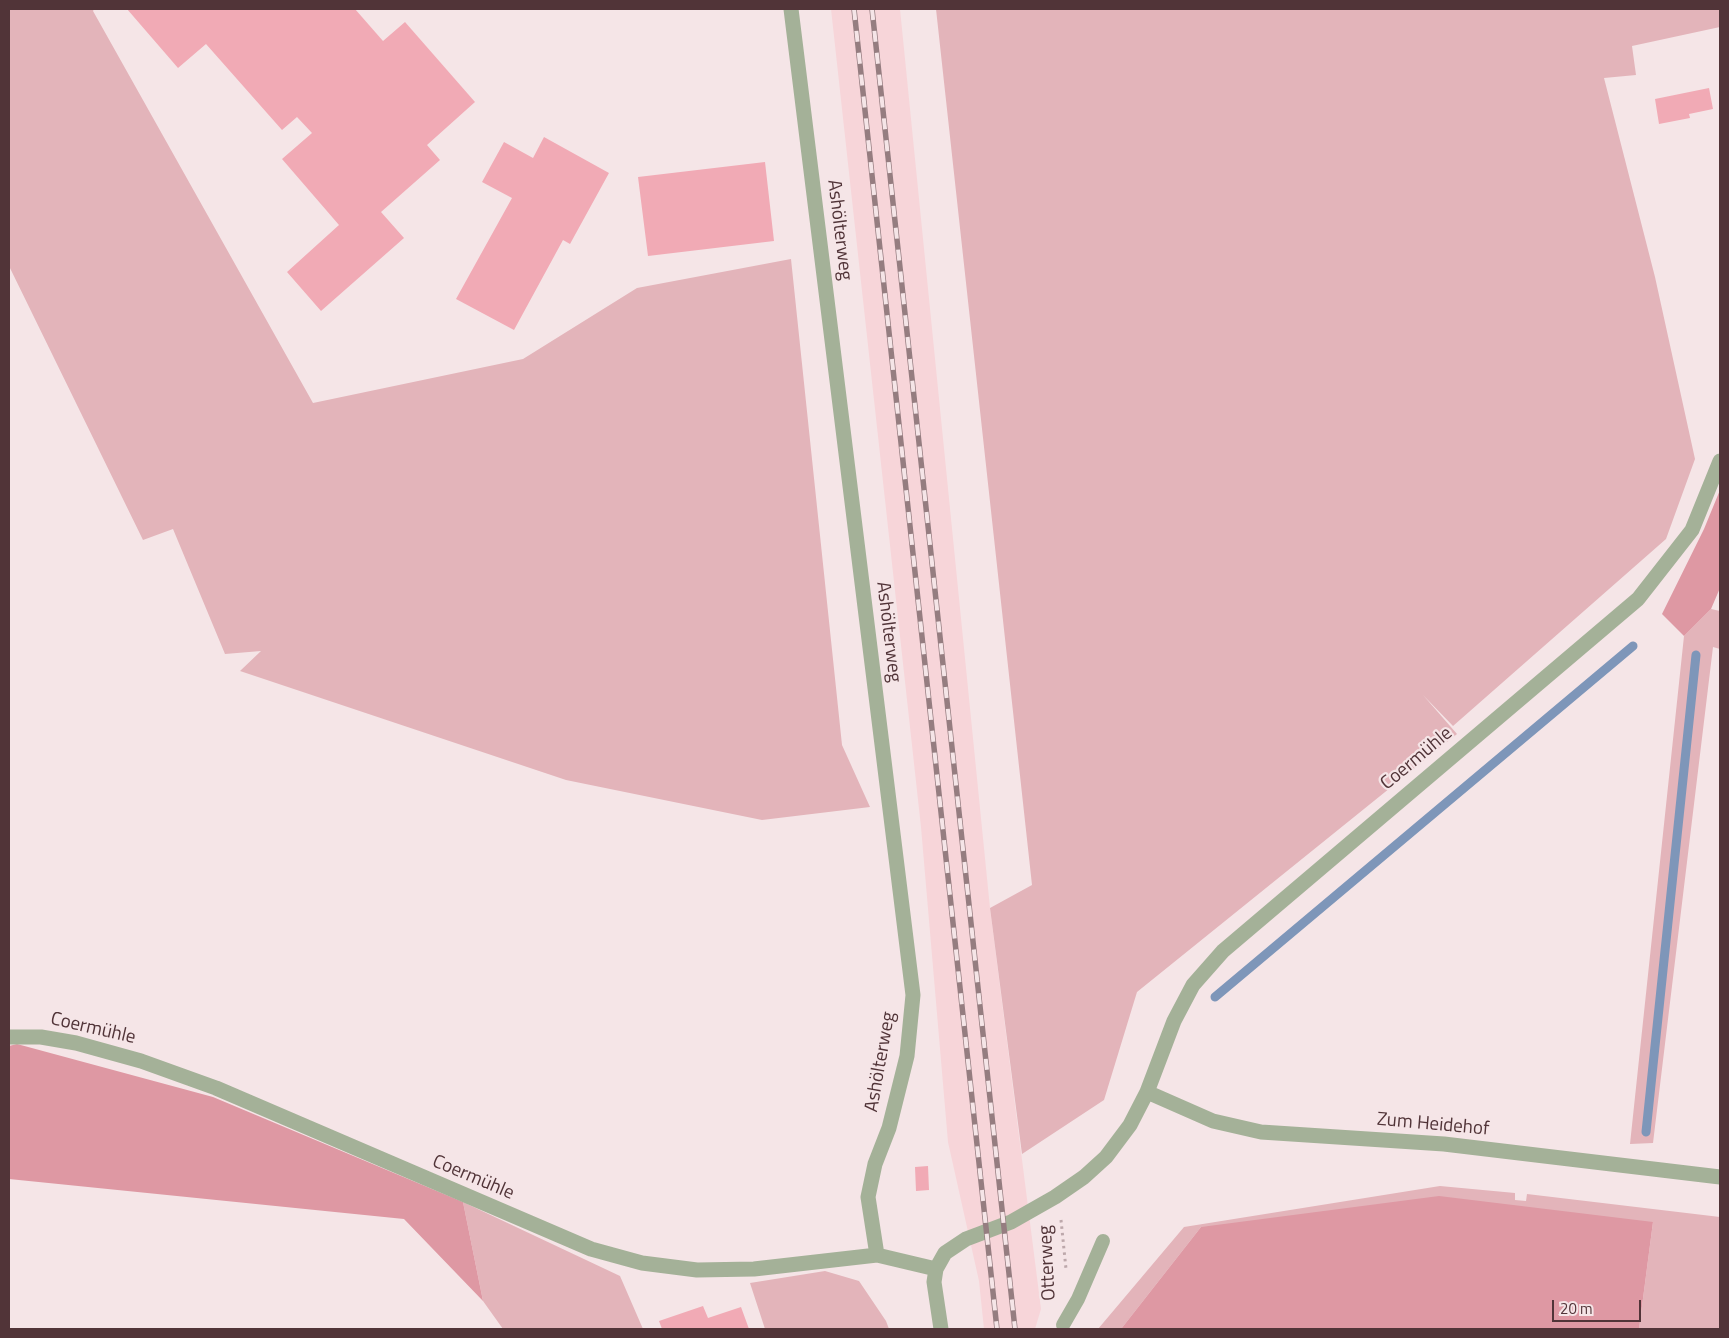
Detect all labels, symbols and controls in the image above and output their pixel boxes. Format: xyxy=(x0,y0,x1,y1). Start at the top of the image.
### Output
street label: Ashölterweg xyxy=(822,178,856,282)
street label: Ashölterweg xyxy=(871,580,905,684)
street label: Coermühle xyxy=(1377,722,1457,796)
street label: Coermühle xyxy=(48,1008,138,1050)
street label: Ashölterweg xyxy=(861,1010,901,1114)
street label: Zum Heidehof xyxy=(1376,1109,1490,1141)
street label: Coermühle xyxy=(429,1151,517,1205)
street label: Otterweg xyxy=(1035,1225,1061,1301)
scale bar xyxy=(1554,1290,1643,1322)
text: 20 m xyxy=(1560,1297,1593,1320)

